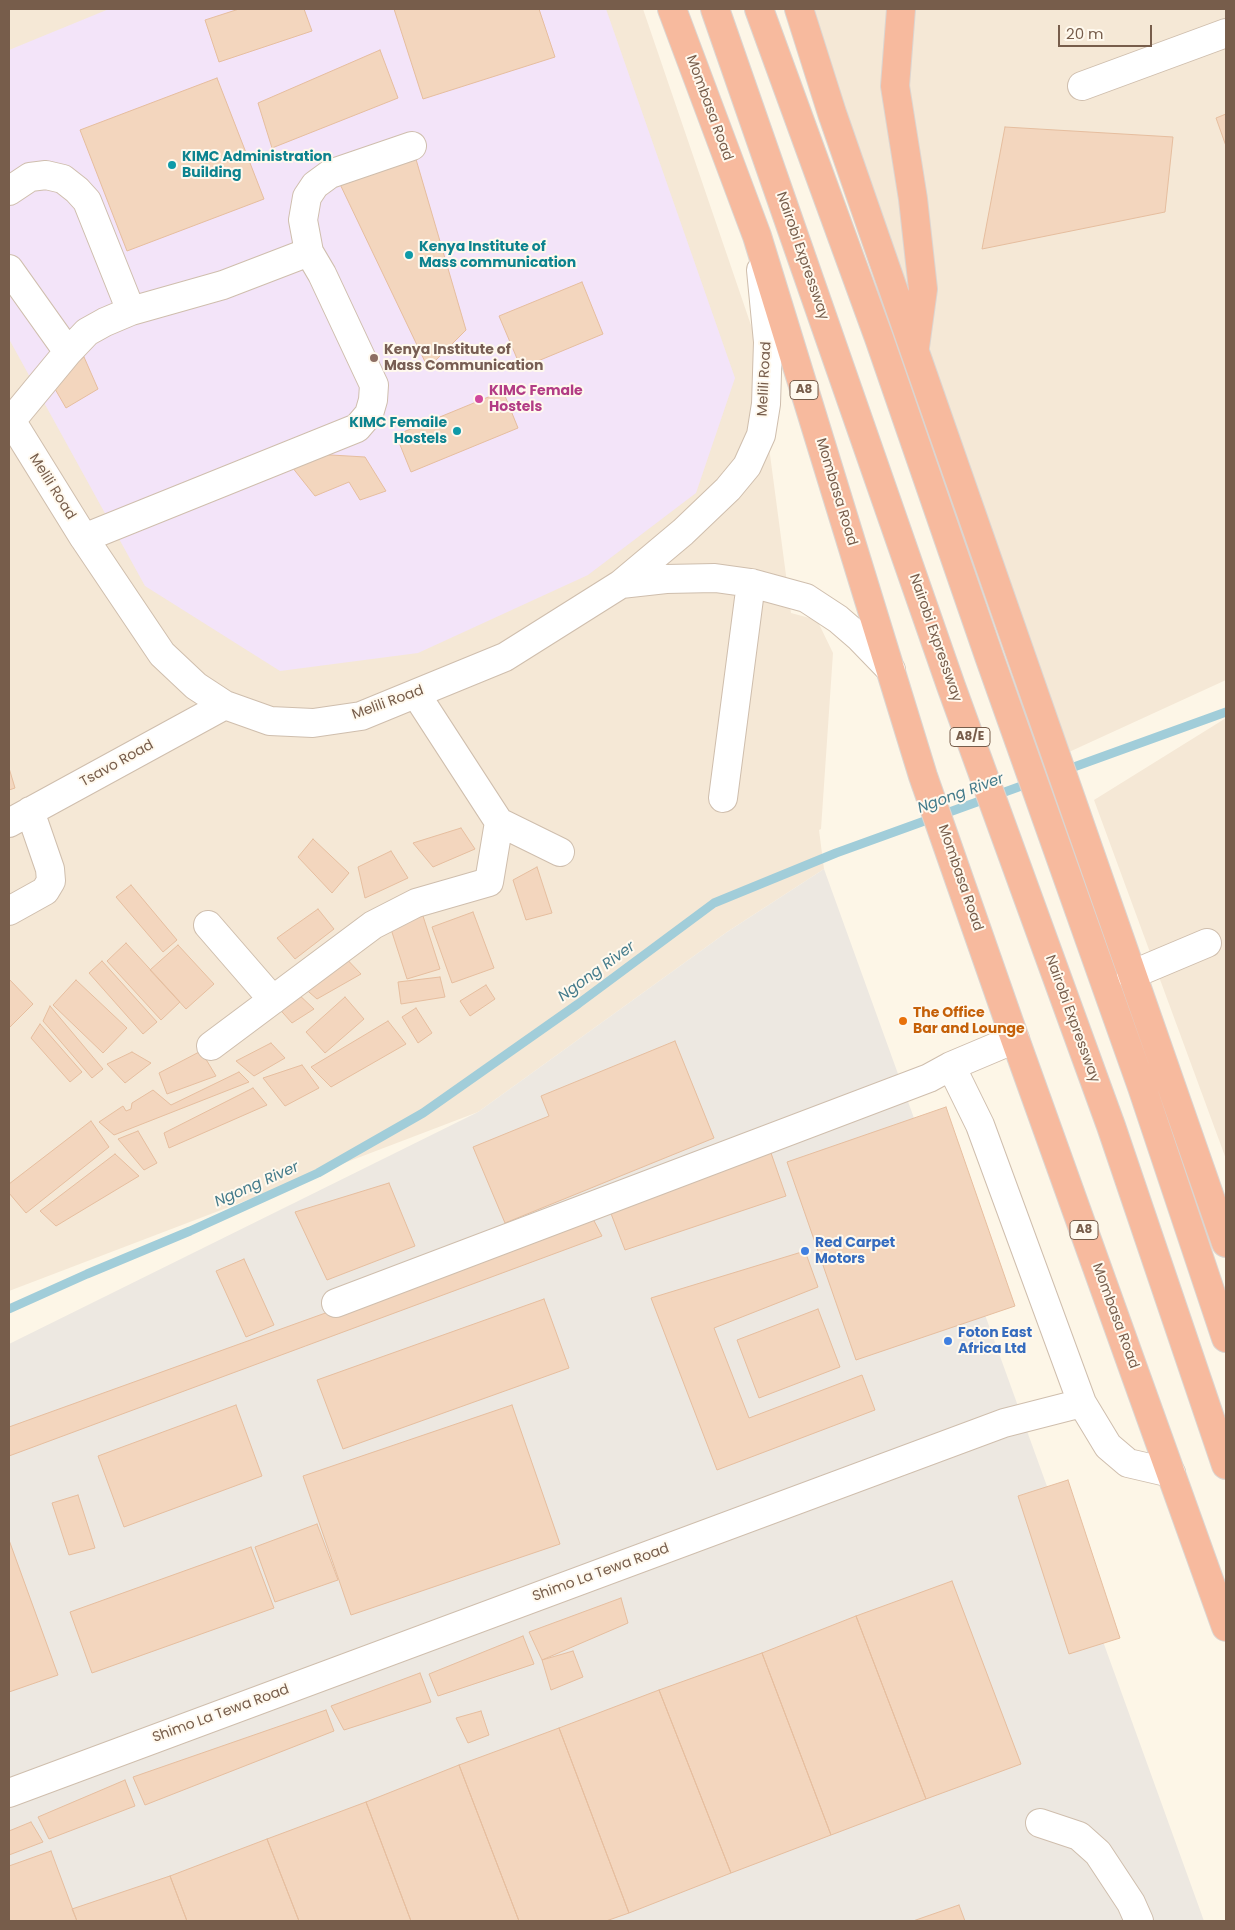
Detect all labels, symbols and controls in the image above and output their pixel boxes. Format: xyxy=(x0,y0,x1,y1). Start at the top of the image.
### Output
scale bar xyxy=(1060,15,1154,47)
text: 20 m xyxy=(1066,23,1104,44)
street label: Mombasa Road xyxy=(682,53,736,163)
place label: KIMC Administration Building xyxy=(182,149,332,182)
marker: KIMC Administration Building xyxy=(166,159,178,171)
street label: Nairobi Expressway xyxy=(772,190,832,322)
place label: Kenya Institute of Mass communication xyxy=(419,239,576,272)
marker: Kenya Institute of Mass communication xyxy=(403,249,415,261)
street label: Melili Road xyxy=(755,341,775,417)
place label: Kenya Institute of Mass Communication xyxy=(384,342,543,374)
marker: Kenya Institute of Mass Communication xyxy=(368,352,380,364)
road number: A8 xyxy=(790,380,818,400)
place label: KIMC Female Hostels xyxy=(489,383,583,416)
marker: KIMC Female Hostels xyxy=(473,393,485,405)
place label: KIMC Femaile Hostels xyxy=(349,415,447,448)
marker: KIMC Femaile Hostels xyxy=(451,425,463,437)
street label: Mombasa Road xyxy=(812,436,860,548)
street label: Melili Road xyxy=(25,451,79,523)
street label: Nairobi Expressway xyxy=(905,572,965,704)
street label: Melili Road xyxy=(350,682,426,724)
road number: A8/E xyxy=(950,728,990,746)
street label: Tsavo Road xyxy=(77,737,157,791)
water label: Ngong River xyxy=(915,770,1007,818)
street label: Mombasa Road xyxy=(934,823,986,933)
water label: Ngong River xyxy=(555,938,639,1006)
street label: Nairobi Expressway xyxy=(1041,953,1103,1085)
place label: The Office Bar and Lounge xyxy=(913,1005,1025,1038)
marker: The Office Bar and Lounge xyxy=(897,1015,909,1027)
water label: Ngong River xyxy=(212,1158,302,1212)
road number: A8 xyxy=(1070,1220,1098,1240)
place label: Red Carpet Motors xyxy=(815,1235,895,1268)
marker: Red Carpet Motors xyxy=(799,1245,811,1257)
street label: Mombasa Road xyxy=(1088,1261,1142,1371)
place label: Foton East Africa Ltd xyxy=(958,1325,1032,1358)
marker: Foton East Africa Ltd xyxy=(942,1335,954,1347)
street label: Shimo La Tewa Road xyxy=(530,1540,672,1606)
street label: Shimo La Tewa Road xyxy=(150,1681,292,1747)

